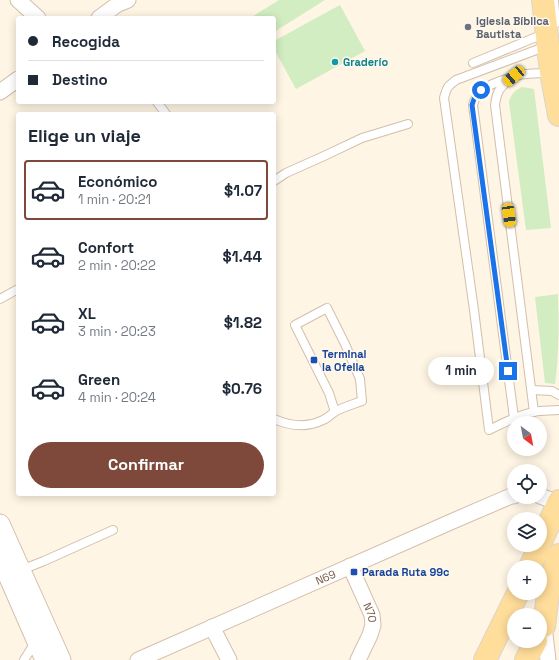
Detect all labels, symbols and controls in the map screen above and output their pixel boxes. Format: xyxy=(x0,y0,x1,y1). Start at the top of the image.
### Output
place label: Iglesia Bíblica Bautista xyxy=(476,14,550,41)
marker: Iglesia Bíblica Bautista xyxy=(463,22,473,32)
text: Recogida xyxy=(52,32,120,51)
place label: Graderío xyxy=(343,55,388,69)
marker: Graderío xyxy=(330,57,340,67)
car xyxy=(501,64,527,88)
text: Destino xyxy=(52,70,108,89)
route start xyxy=(472,81,490,99)
text: Elige un viaje xyxy=(28,124,141,147)
icon: car xyxy=(30,172,66,208)
text: Económico xyxy=(78,172,157,191)
text: $1.07 xyxy=(224,181,262,200)
text: 1 min · 20:21 xyxy=(78,191,151,208)
car xyxy=(501,202,517,228)
icon: car xyxy=(30,238,66,274)
text: Confort xyxy=(78,238,134,257)
text: $1.44 xyxy=(223,247,262,266)
text: 2 min · 20:22 xyxy=(78,257,156,274)
icon: car xyxy=(30,304,66,340)
text: XL xyxy=(78,304,96,323)
text: $1.82 xyxy=(224,313,262,332)
text: 3 min · 20:23 xyxy=(78,323,156,340)
place label: Terminal la Ofelia xyxy=(322,347,367,374)
marker: Terminal la Ofelia xyxy=(309,355,319,365)
callout: 1 min xyxy=(428,357,494,385)
text: 1 min xyxy=(445,362,477,379)
route end xyxy=(499,362,517,380)
icon: car xyxy=(30,370,66,406)
text: Green xyxy=(78,370,120,389)
text: $0.76 xyxy=(222,379,262,398)
text: 4 min · 20:24 xyxy=(78,389,156,406)
north arrow xyxy=(507,416,547,456)
map controls xyxy=(507,416,547,648)
button: Confirmar xyxy=(28,442,264,488)
button: locate xyxy=(507,464,547,504)
button: layers xyxy=(507,512,547,552)
button: + xyxy=(507,560,547,600)
place label: Parada Ruta 99c xyxy=(362,565,450,579)
street label: N69 xyxy=(313,567,338,588)
marker: Parada Ruta 99c xyxy=(349,567,359,577)
street label: N70 xyxy=(360,600,380,623)
button: − xyxy=(507,608,547,648)

